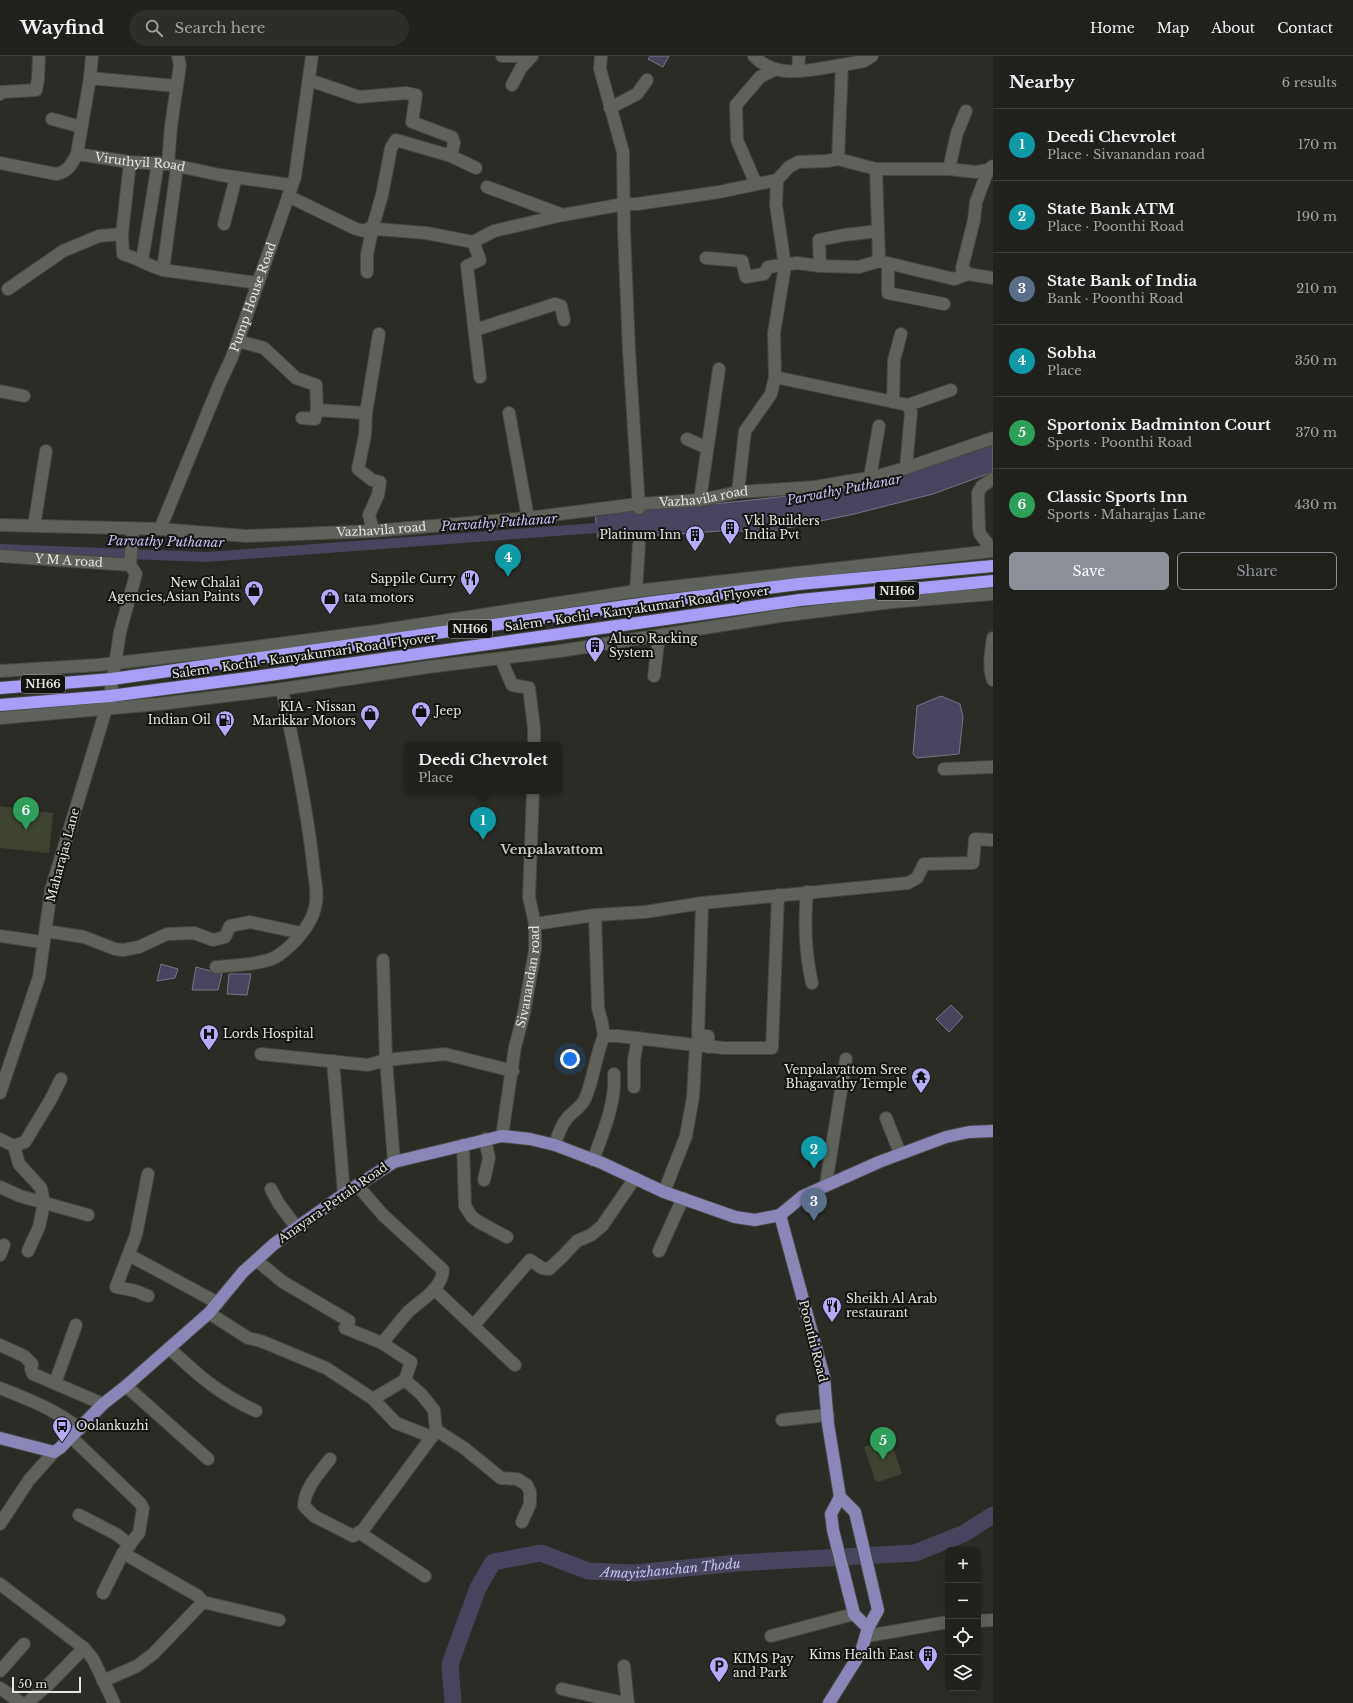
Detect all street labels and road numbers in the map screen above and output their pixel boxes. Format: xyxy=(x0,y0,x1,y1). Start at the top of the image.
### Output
street label: Viruthyil Road xyxy=(93,149,187,174)
street label: Pump House Road xyxy=(226,240,279,354)
street label: Vazhavila road xyxy=(658,483,749,510)
street label: Vazhavila road xyxy=(335,519,427,539)
street label: Y M A road xyxy=(33,550,103,570)
street label: Salem - Kochi - Kanyakumari Road Flyover xyxy=(504,582,770,635)
road number: NH66 xyxy=(875,582,919,600)
road number: NH66 xyxy=(448,620,492,638)
street label: Salem - Kochi - Kanyakumari Road Flyover xyxy=(171,629,437,682)
road number: NH66 xyxy=(21,675,65,693)
street label: Maharajas Lane xyxy=(43,806,82,904)
street label: Sivanandan road xyxy=(512,925,542,1029)
street label: Anayara-Pettah Road xyxy=(274,1159,390,1247)
street label: Poonthi Road xyxy=(796,1298,831,1383)

